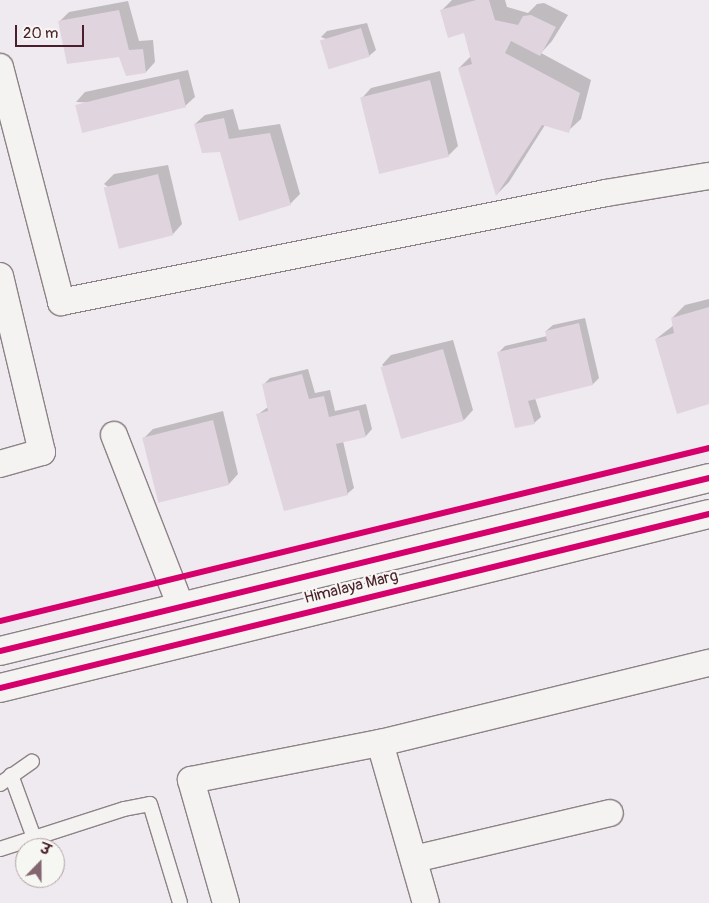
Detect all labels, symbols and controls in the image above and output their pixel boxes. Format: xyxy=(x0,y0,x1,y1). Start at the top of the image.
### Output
scale bar xyxy=(18,15,86,47)
text: 20 m xyxy=(23,24,58,43)
street label: Himalaya Marg xyxy=(302,566,400,608)
north arrow xyxy=(15,838,65,888)
text: उ xyxy=(38,840,53,859)

